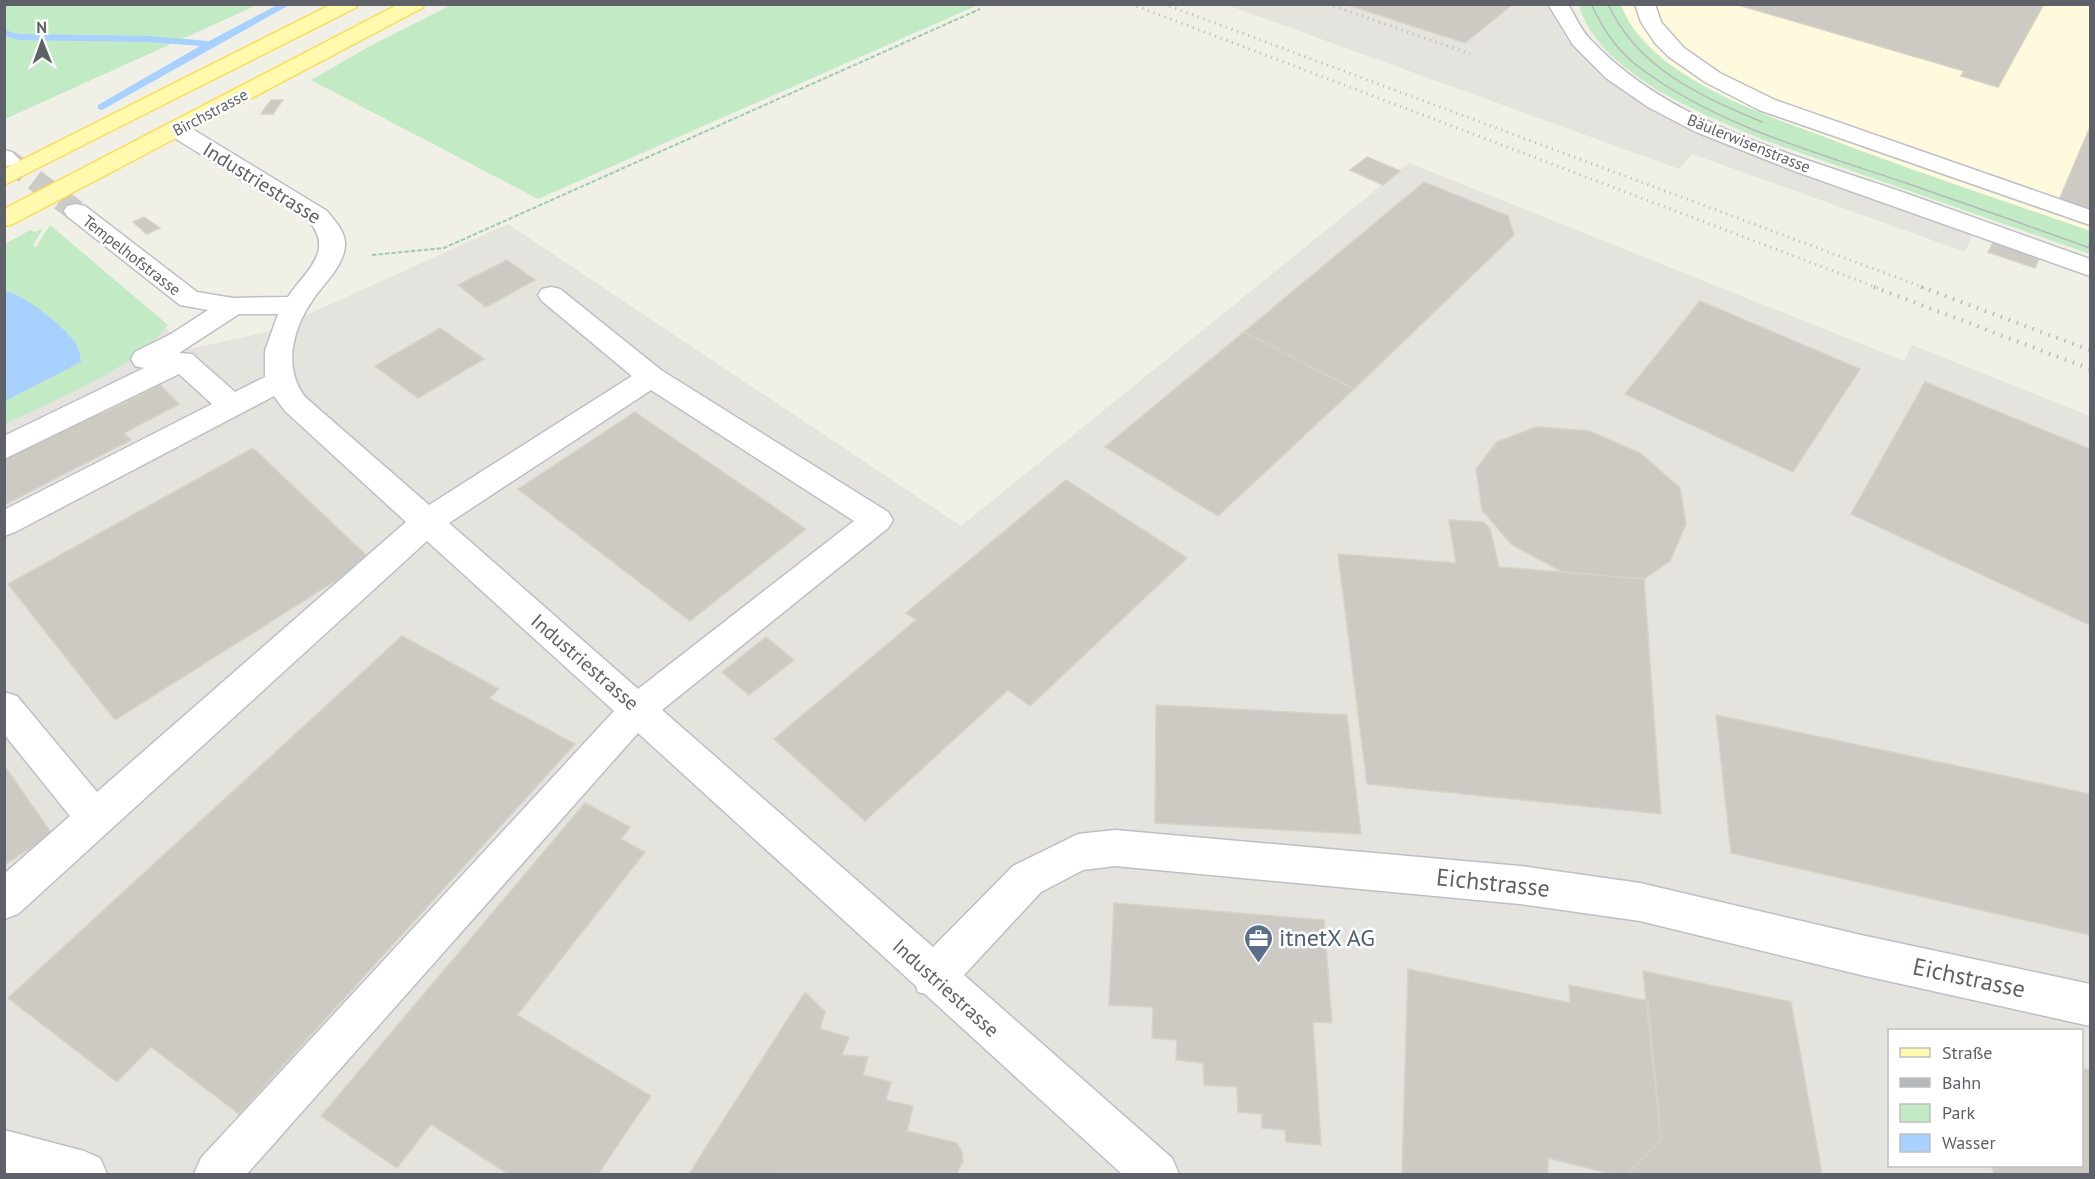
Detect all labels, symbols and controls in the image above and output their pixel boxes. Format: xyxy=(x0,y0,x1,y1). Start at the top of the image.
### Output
north arrow xyxy=(12,12,72,72)
text: N xyxy=(36,17,47,37)
street label: Birchstrasse xyxy=(169,84,251,140)
street label: Bäulerwisenstrasse xyxy=(1685,109,1813,177)
street label: Industriestrasse xyxy=(198,136,326,230)
street label: Tempelhofstrasse xyxy=(79,211,185,299)
street label: Industriestrasse xyxy=(526,608,644,716)
street label: Eichstrasse xyxy=(1435,861,1551,904)
office icon: itnetX AG xyxy=(1242,922,1274,964)
place label: itnetX AG xyxy=(1279,922,1375,953)
street label: Industriestrasse xyxy=(887,933,1005,1043)
street label: Eichstrasse xyxy=(1910,951,2028,1005)
legend xyxy=(1888,1029,2083,1167)
text: Straße xyxy=(1942,1041,1993,1064)
text: Bahn xyxy=(1942,1071,1981,1094)
text: Park xyxy=(1942,1101,1975,1124)
text: Wasser xyxy=(1942,1131,1996,1154)

